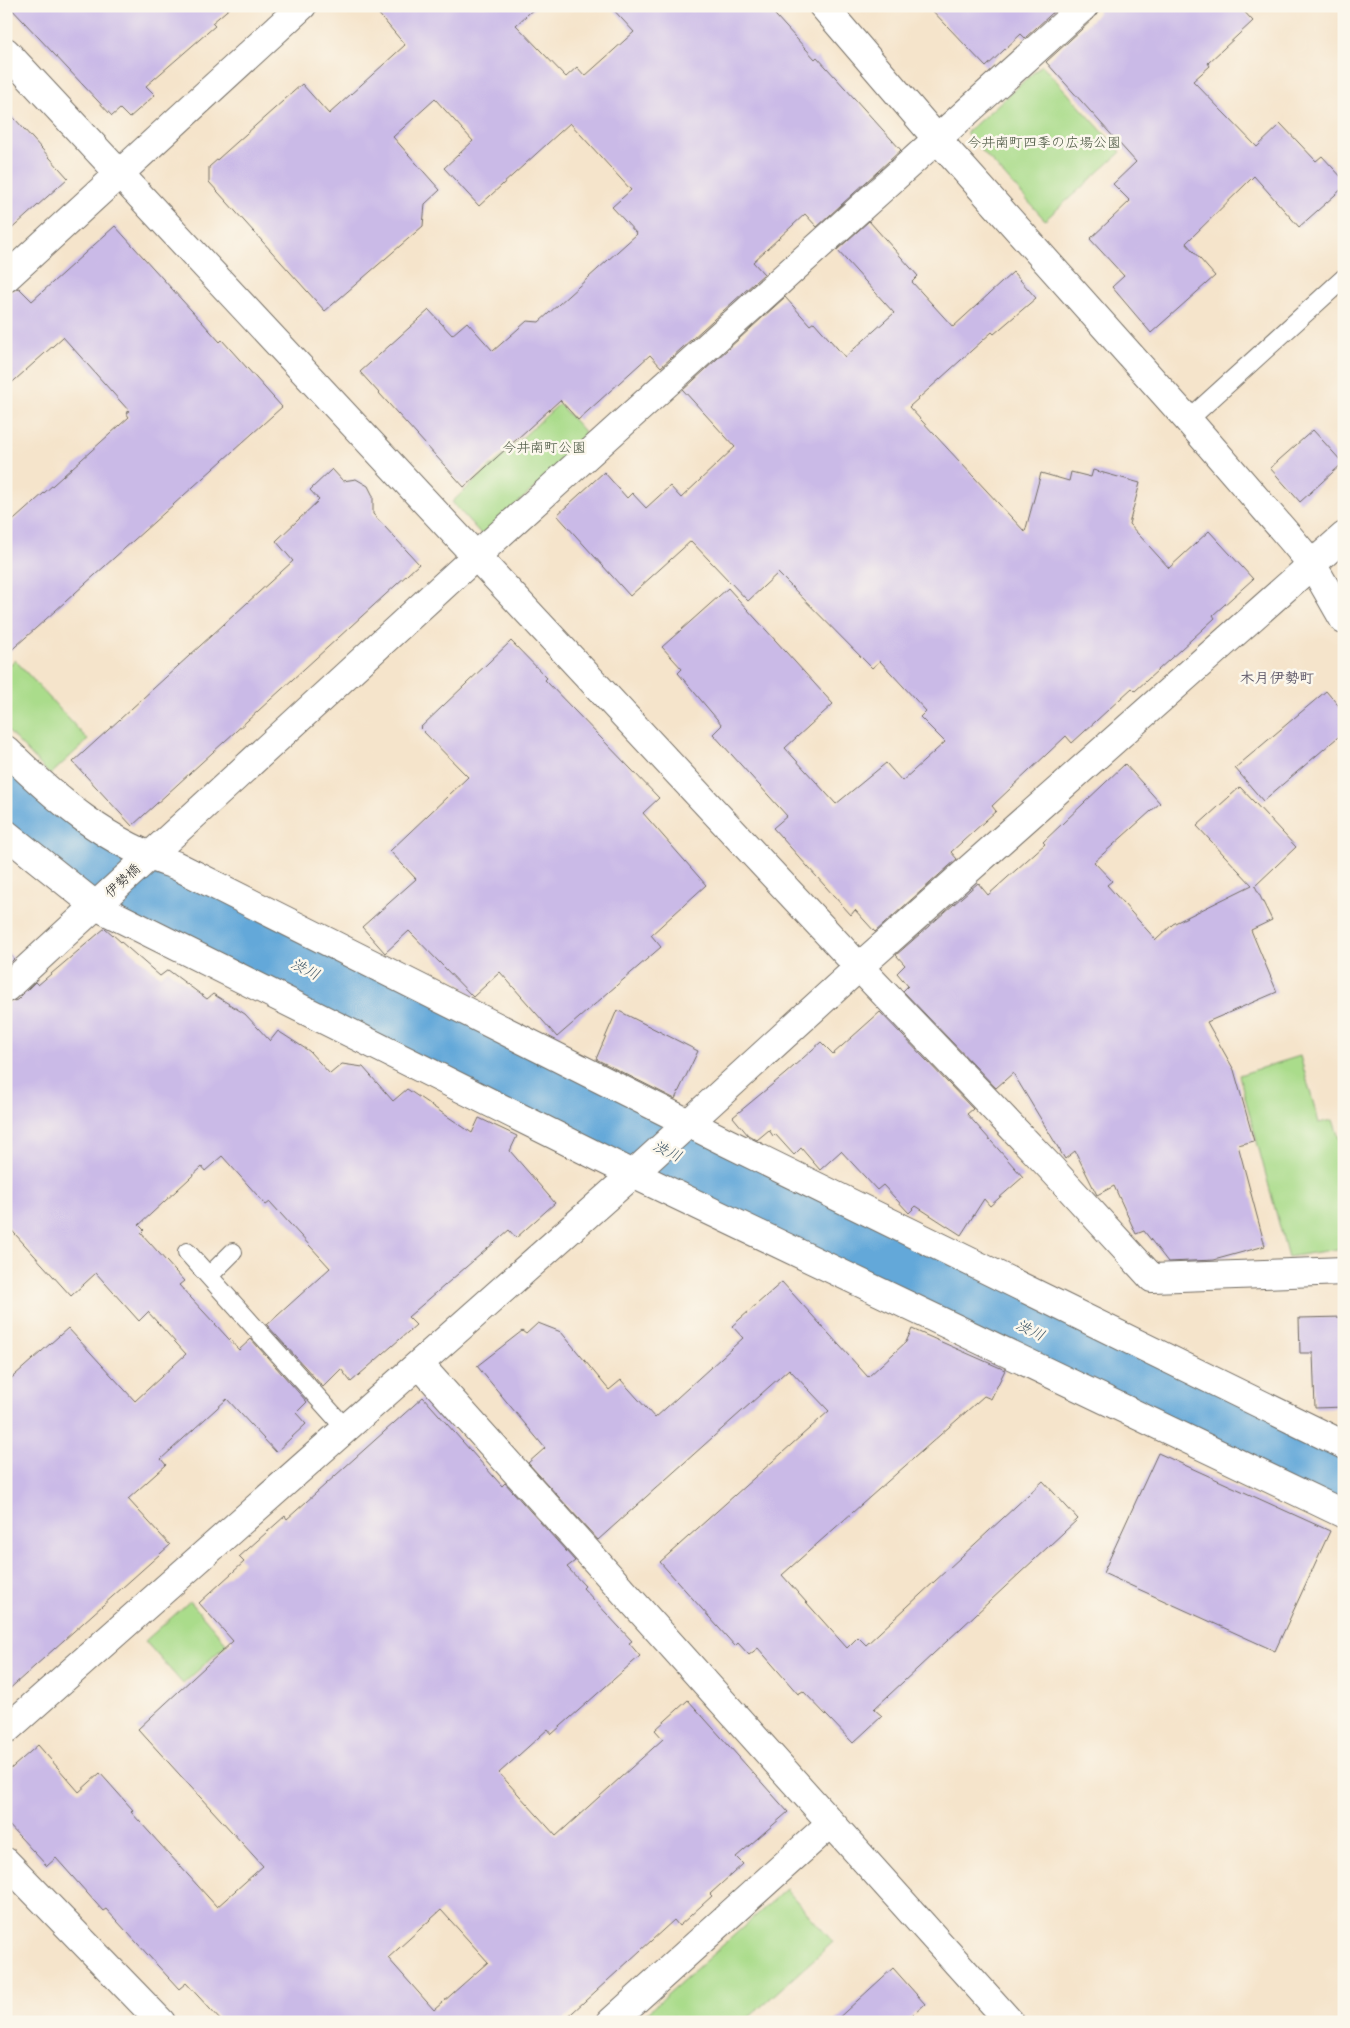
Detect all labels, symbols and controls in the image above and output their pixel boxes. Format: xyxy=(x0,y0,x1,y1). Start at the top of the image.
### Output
park label: 今井南町四季の広場公園 xyxy=(967,132,1121,154)
park label: 今井南町公園 xyxy=(502,437,586,459)
district label: 木月伊勢町 xyxy=(1239,667,1315,691)
street label: 伊勢橋 xyxy=(100,859,146,903)
water label: 渋川 xyxy=(286,952,324,988)
water label: 渋川 xyxy=(648,1135,686,1169)
water label: 渋川 xyxy=(1011,1314,1049,1348)

